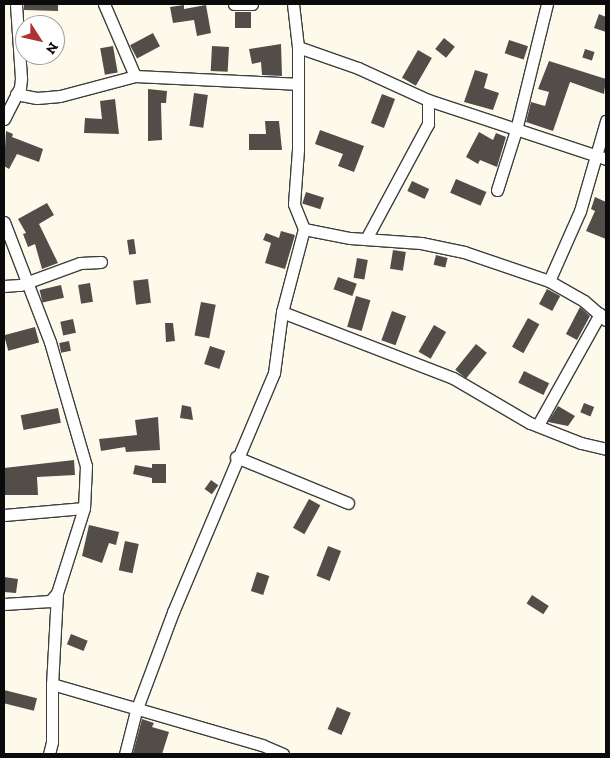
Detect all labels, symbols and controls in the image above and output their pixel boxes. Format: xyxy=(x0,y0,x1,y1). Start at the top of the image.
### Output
north arrow xyxy=(15,15,65,65)
text: N xyxy=(42,39,62,58)

